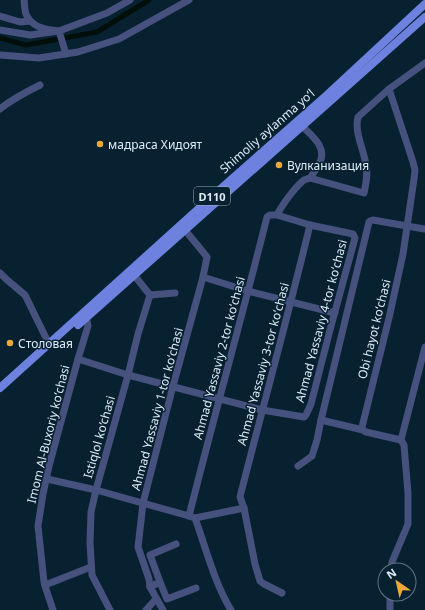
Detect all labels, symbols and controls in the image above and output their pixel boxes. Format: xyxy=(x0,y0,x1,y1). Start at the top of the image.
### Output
street label: Shimoliy aylanma yoʻl xyxy=(216,85,318,177)
place label: мадраса Хидоят xyxy=(108,136,203,153)
marker: мадраса Хидоят xyxy=(95,139,105,149)
place label: Вулканизация xyxy=(287,157,369,174)
marker: Вулканизация xyxy=(274,160,284,170)
road number: D110 xyxy=(194,187,230,205)
street label: Ahmad Yassaviy 4-tor koʻchasi xyxy=(291,238,351,404)
street label: Ahmad Yassaviy 2-tor koʻchasi xyxy=(189,275,249,441)
street label: Obi hayot koʻchasi xyxy=(353,277,395,381)
street label: Ahmad Yassaviy 3-tor koʻchasi xyxy=(233,281,293,447)
street label: Ahmad Yassaviy 1-tor koʻchasi xyxy=(127,326,187,492)
place label: Столовая xyxy=(18,335,73,352)
marker: Столовая xyxy=(5,338,15,348)
street label: Imom Al-Buxoriy koʻchasi xyxy=(23,363,73,505)
street label: Istiqlol ko‘chasi xyxy=(79,394,119,480)
north arrow xyxy=(377,562,417,602)
text: N xyxy=(383,565,399,582)

